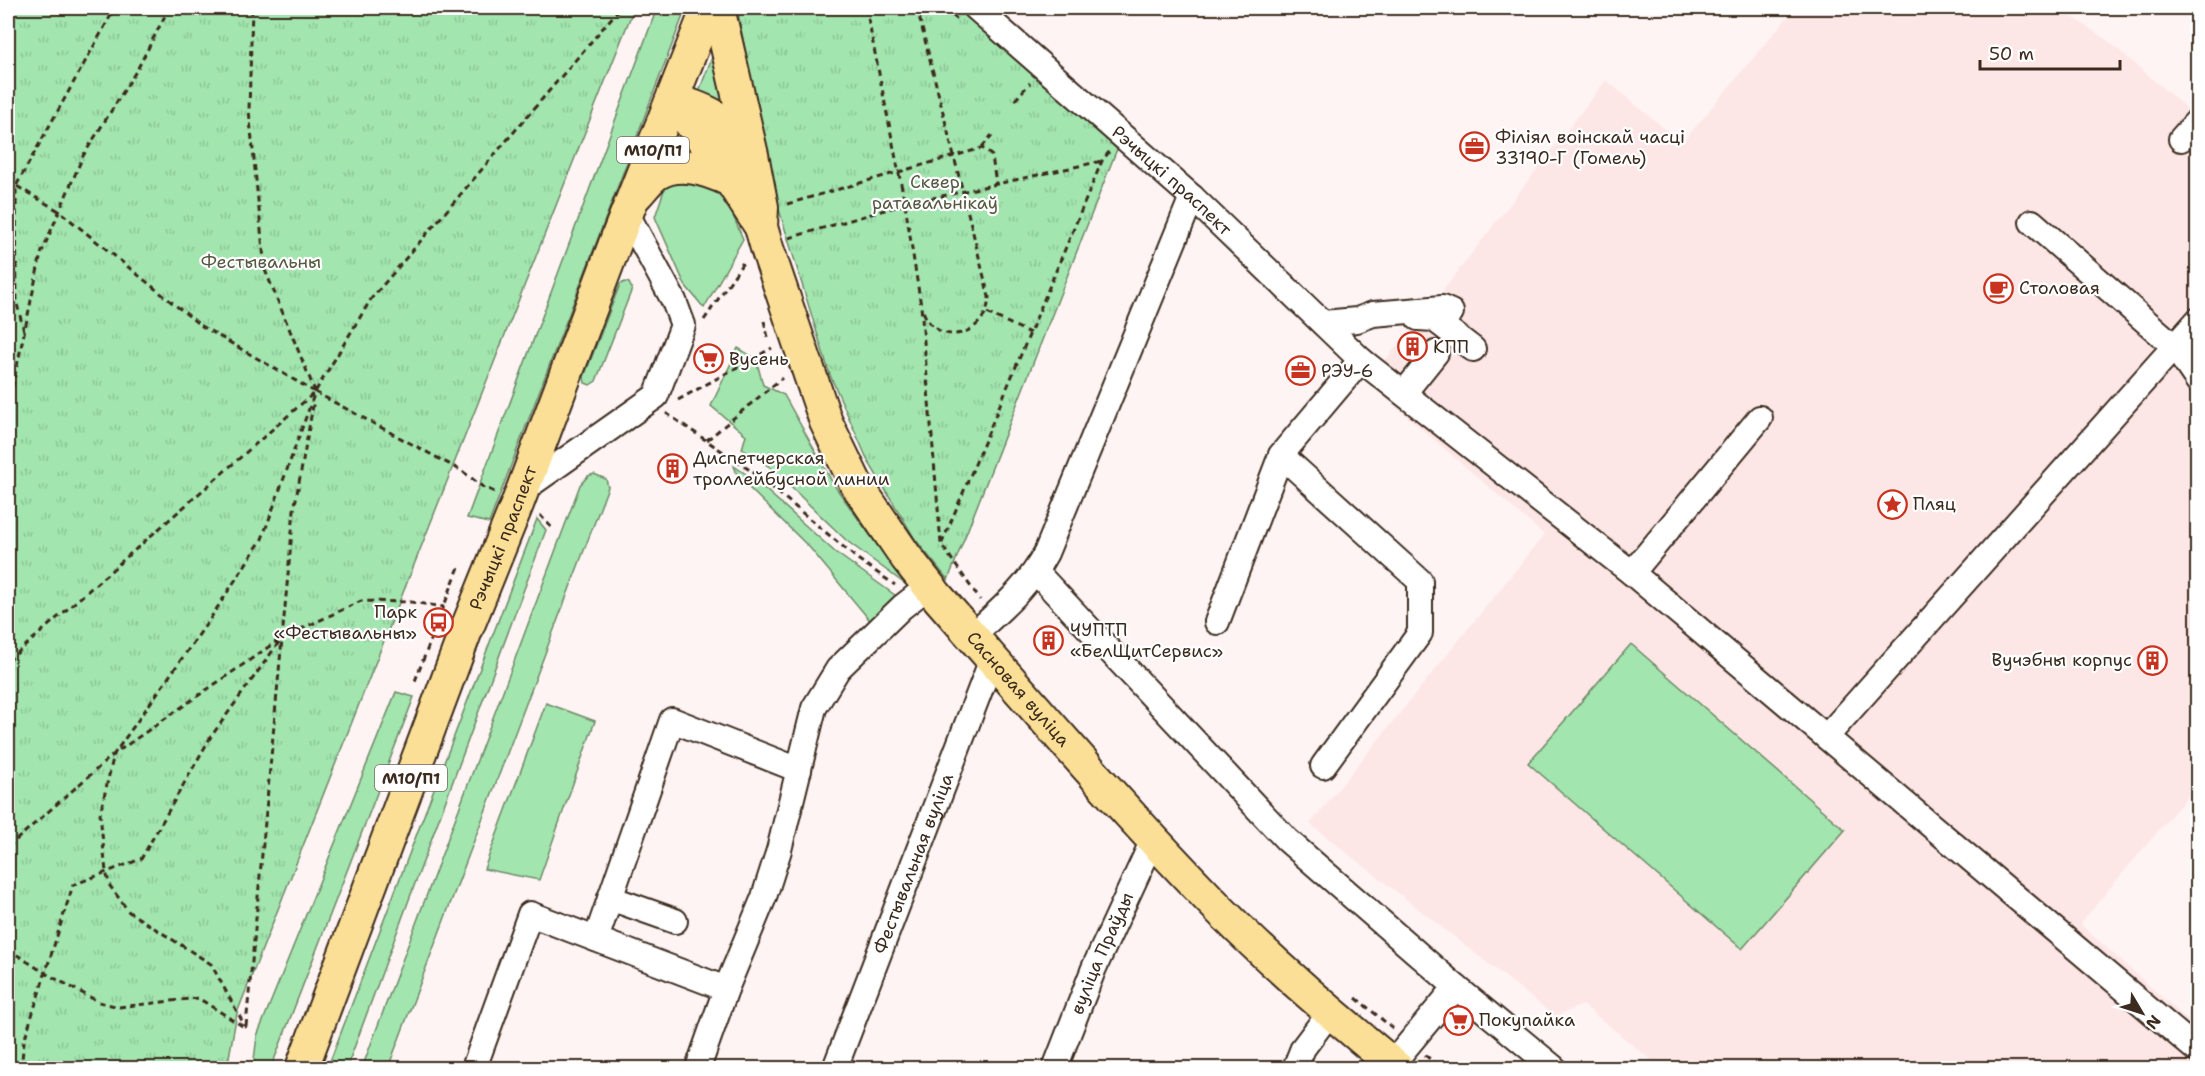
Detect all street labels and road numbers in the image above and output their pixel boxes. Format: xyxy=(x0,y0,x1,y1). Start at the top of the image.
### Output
street label: Рэчыцкі праспект xyxy=(1107,120,1238,242)
road number: М10/П1 xyxy=(617,137,689,163)
street label: Рэчыцкі праспект xyxy=(463,461,543,614)
street label: Сасновая вуліца xyxy=(961,626,1075,752)
road number: М10/П1 xyxy=(375,765,447,791)
street label: Фестывальная вуліца xyxy=(868,770,959,957)
street label: вуліца Праўды xyxy=(1065,888,1139,1018)

